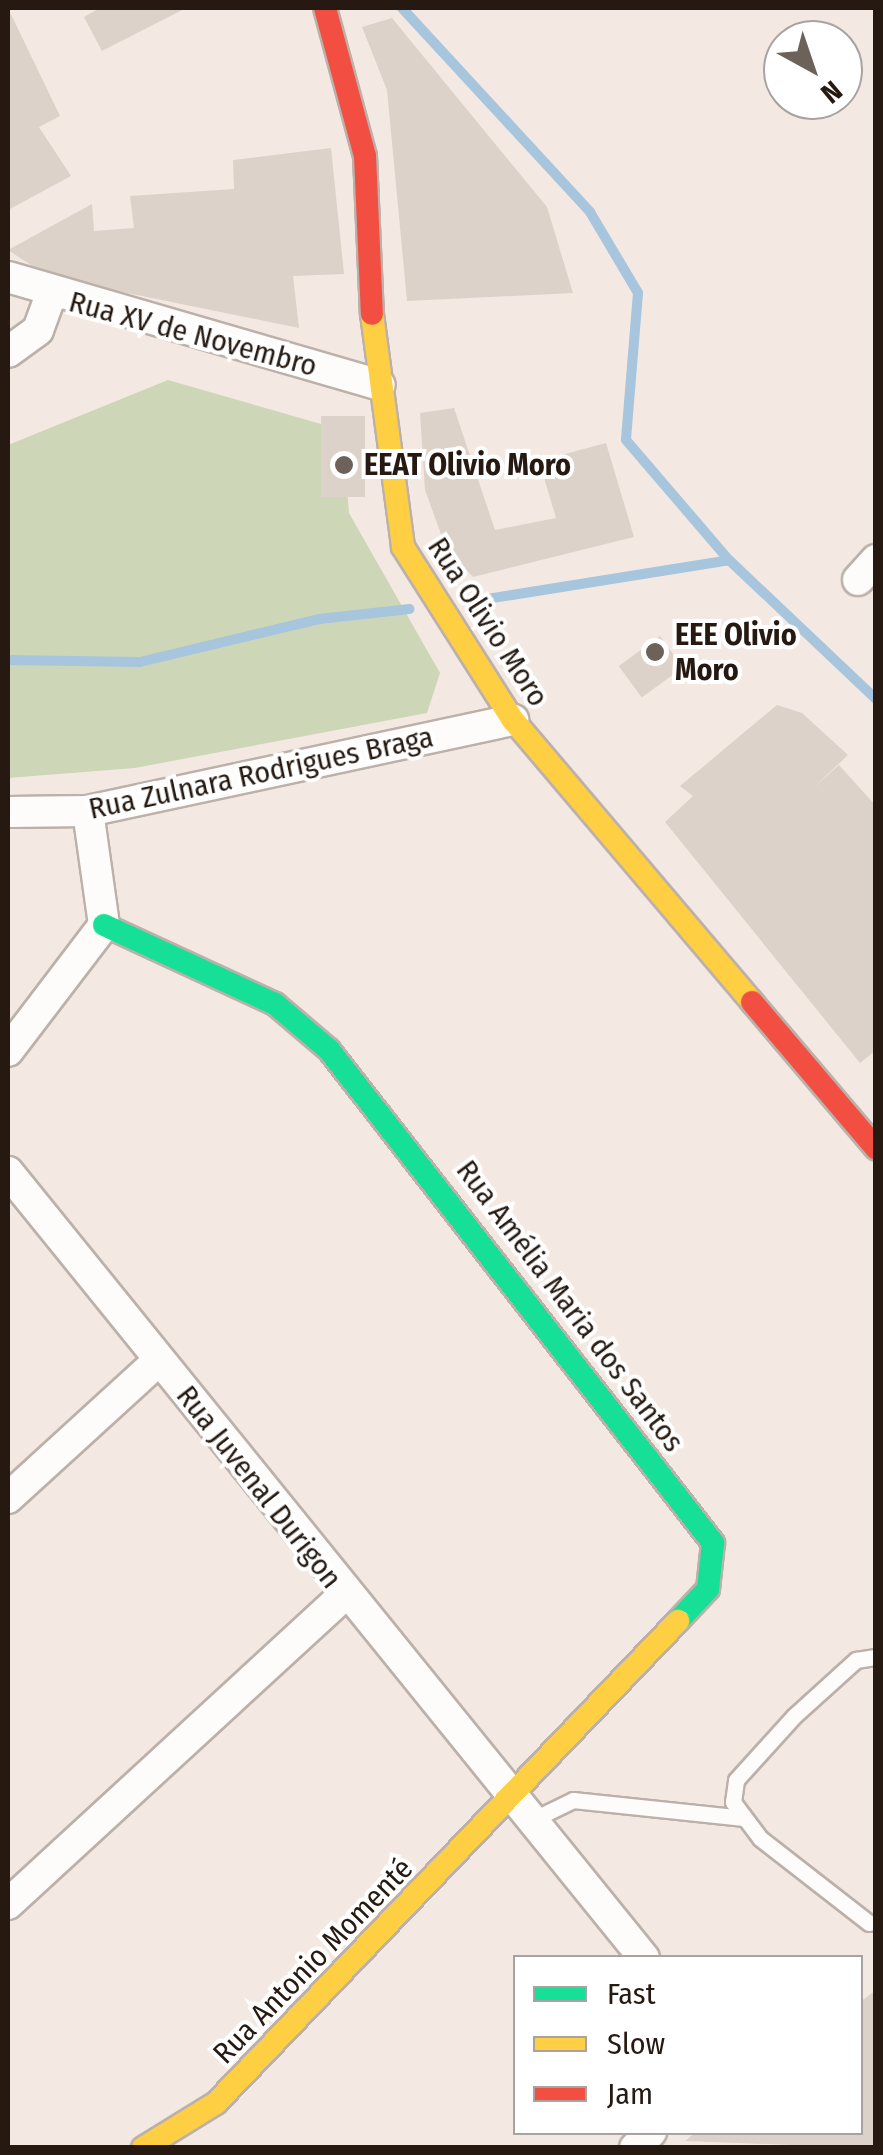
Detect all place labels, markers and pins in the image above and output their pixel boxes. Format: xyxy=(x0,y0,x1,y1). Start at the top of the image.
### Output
place label: EEAT Olivio Moro xyxy=(364,447,571,483)
marker: EEAT Olivio Moro xyxy=(333,454,355,476)
place label: EEE Olivio Moro xyxy=(675,617,797,688)
marker: EEE Olivio Moro xyxy=(644,641,666,663)

